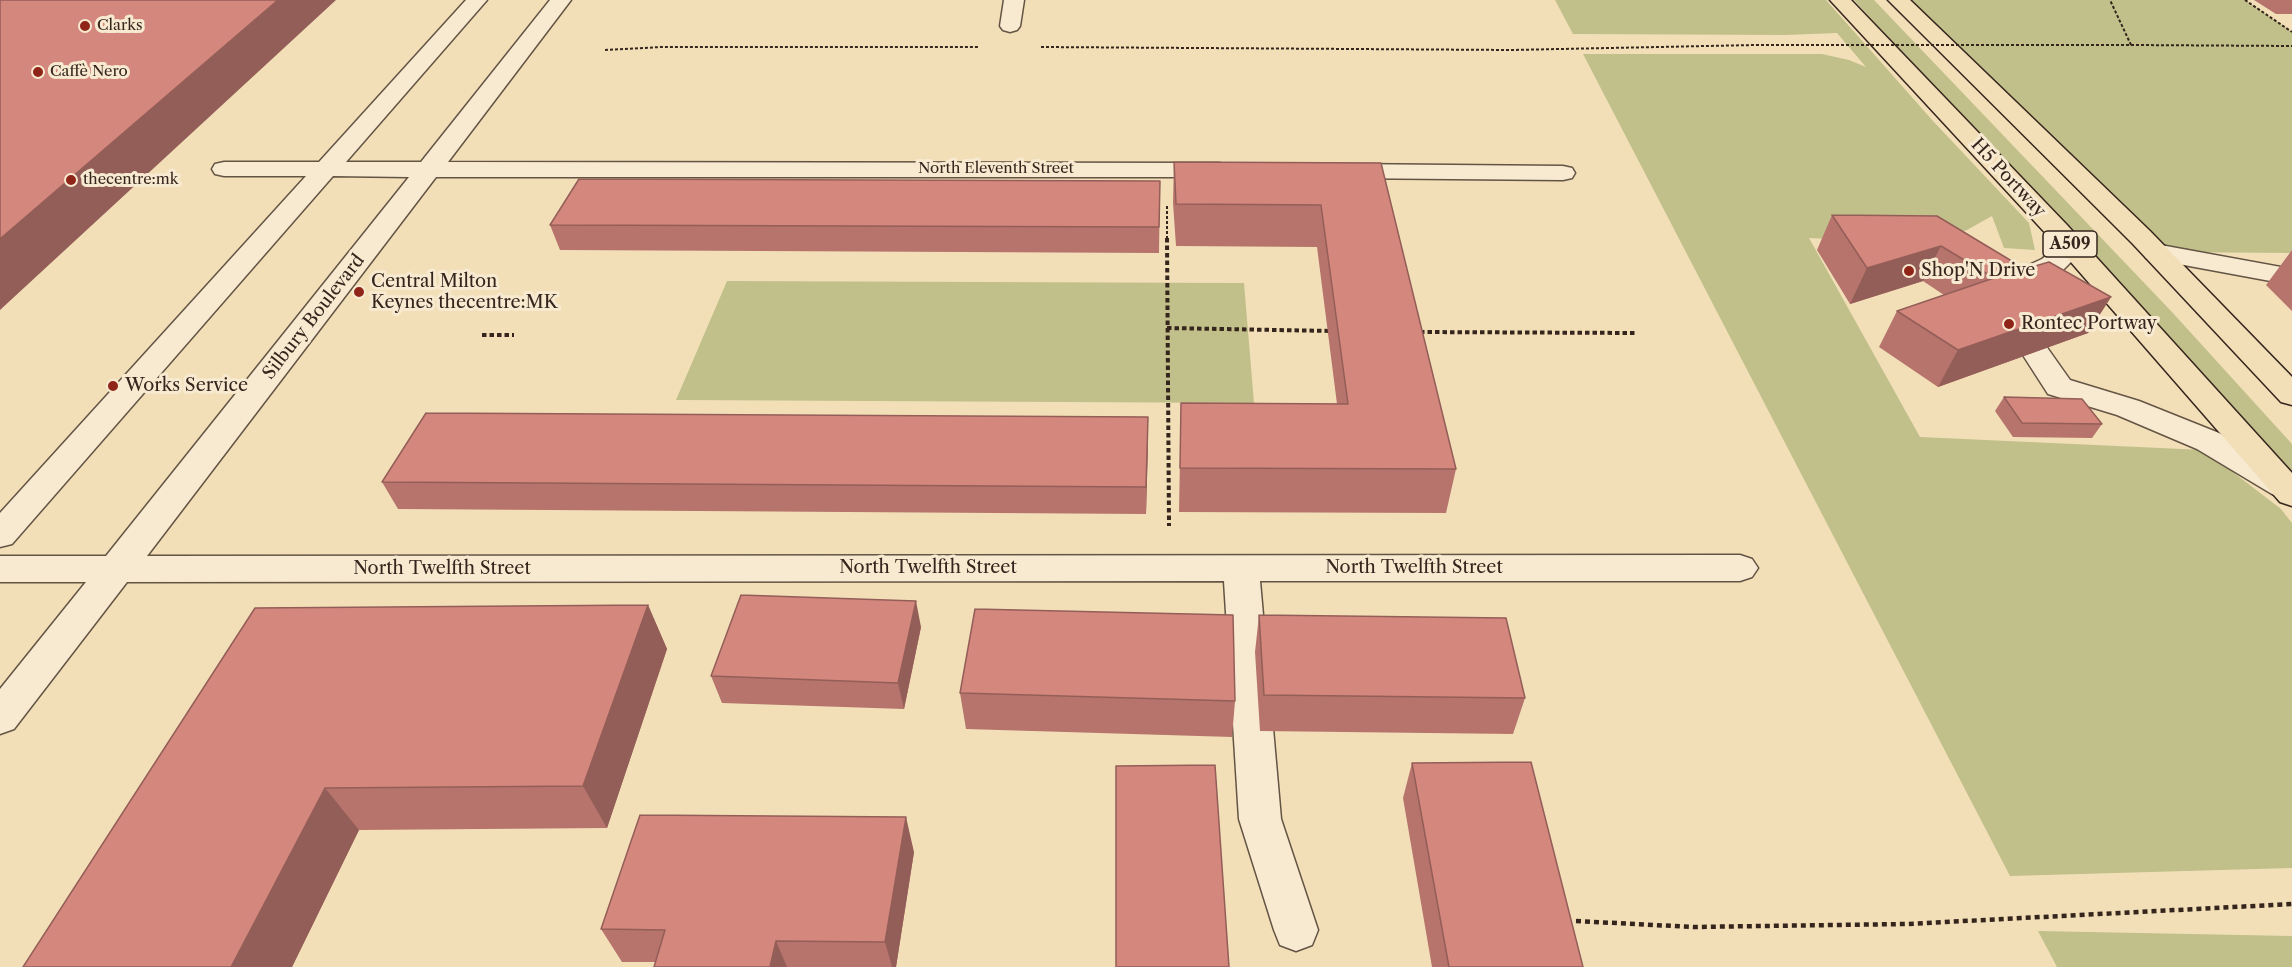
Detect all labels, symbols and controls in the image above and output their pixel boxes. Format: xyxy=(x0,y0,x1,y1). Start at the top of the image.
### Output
place label: Clarks xyxy=(97,17,142,35)
marker: Clarks xyxy=(78,19,92,33)
place label: Caffè Nero xyxy=(50,63,128,81)
marker: Caffè Nero xyxy=(31,65,45,79)
street label: H5 Portway xyxy=(1966,134,2050,222)
street label: North Eleventh Street xyxy=(918,160,1074,178)
place label: thecentre:mk xyxy=(83,171,178,189)
marker: thecentre:mk xyxy=(64,173,78,187)
road number: A509 xyxy=(2043,231,2097,257)
street label: Silbury Boulevard xyxy=(258,250,370,384)
place label: Shop'N Drive xyxy=(1921,260,2035,282)
marker: Shop'N Drive xyxy=(1902,264,1916,278)
place label: Central Milton Keynes thecentre:MK xyxy=(371,271,558,314)
marker: Central Milton Keynes thecentre:MK xyxy=(352,285,366,299)
place label: Rontec Portway xyxy=(2021,313,2157,335)
marker: Rontec Portway xyxy=(2002,317,2016,331)
place label: Works Service xyxy=(125,375,248,397)
marker: Works Service xyxy=(106,379,120,393)
street label: North Twelfth Street xyxy=(839,557,1017,579)
street label: North Twelfth Street xyxy=(1325,557,1503,579)
street label: North Twelfth Street xyxy=(353,558,531,580)

